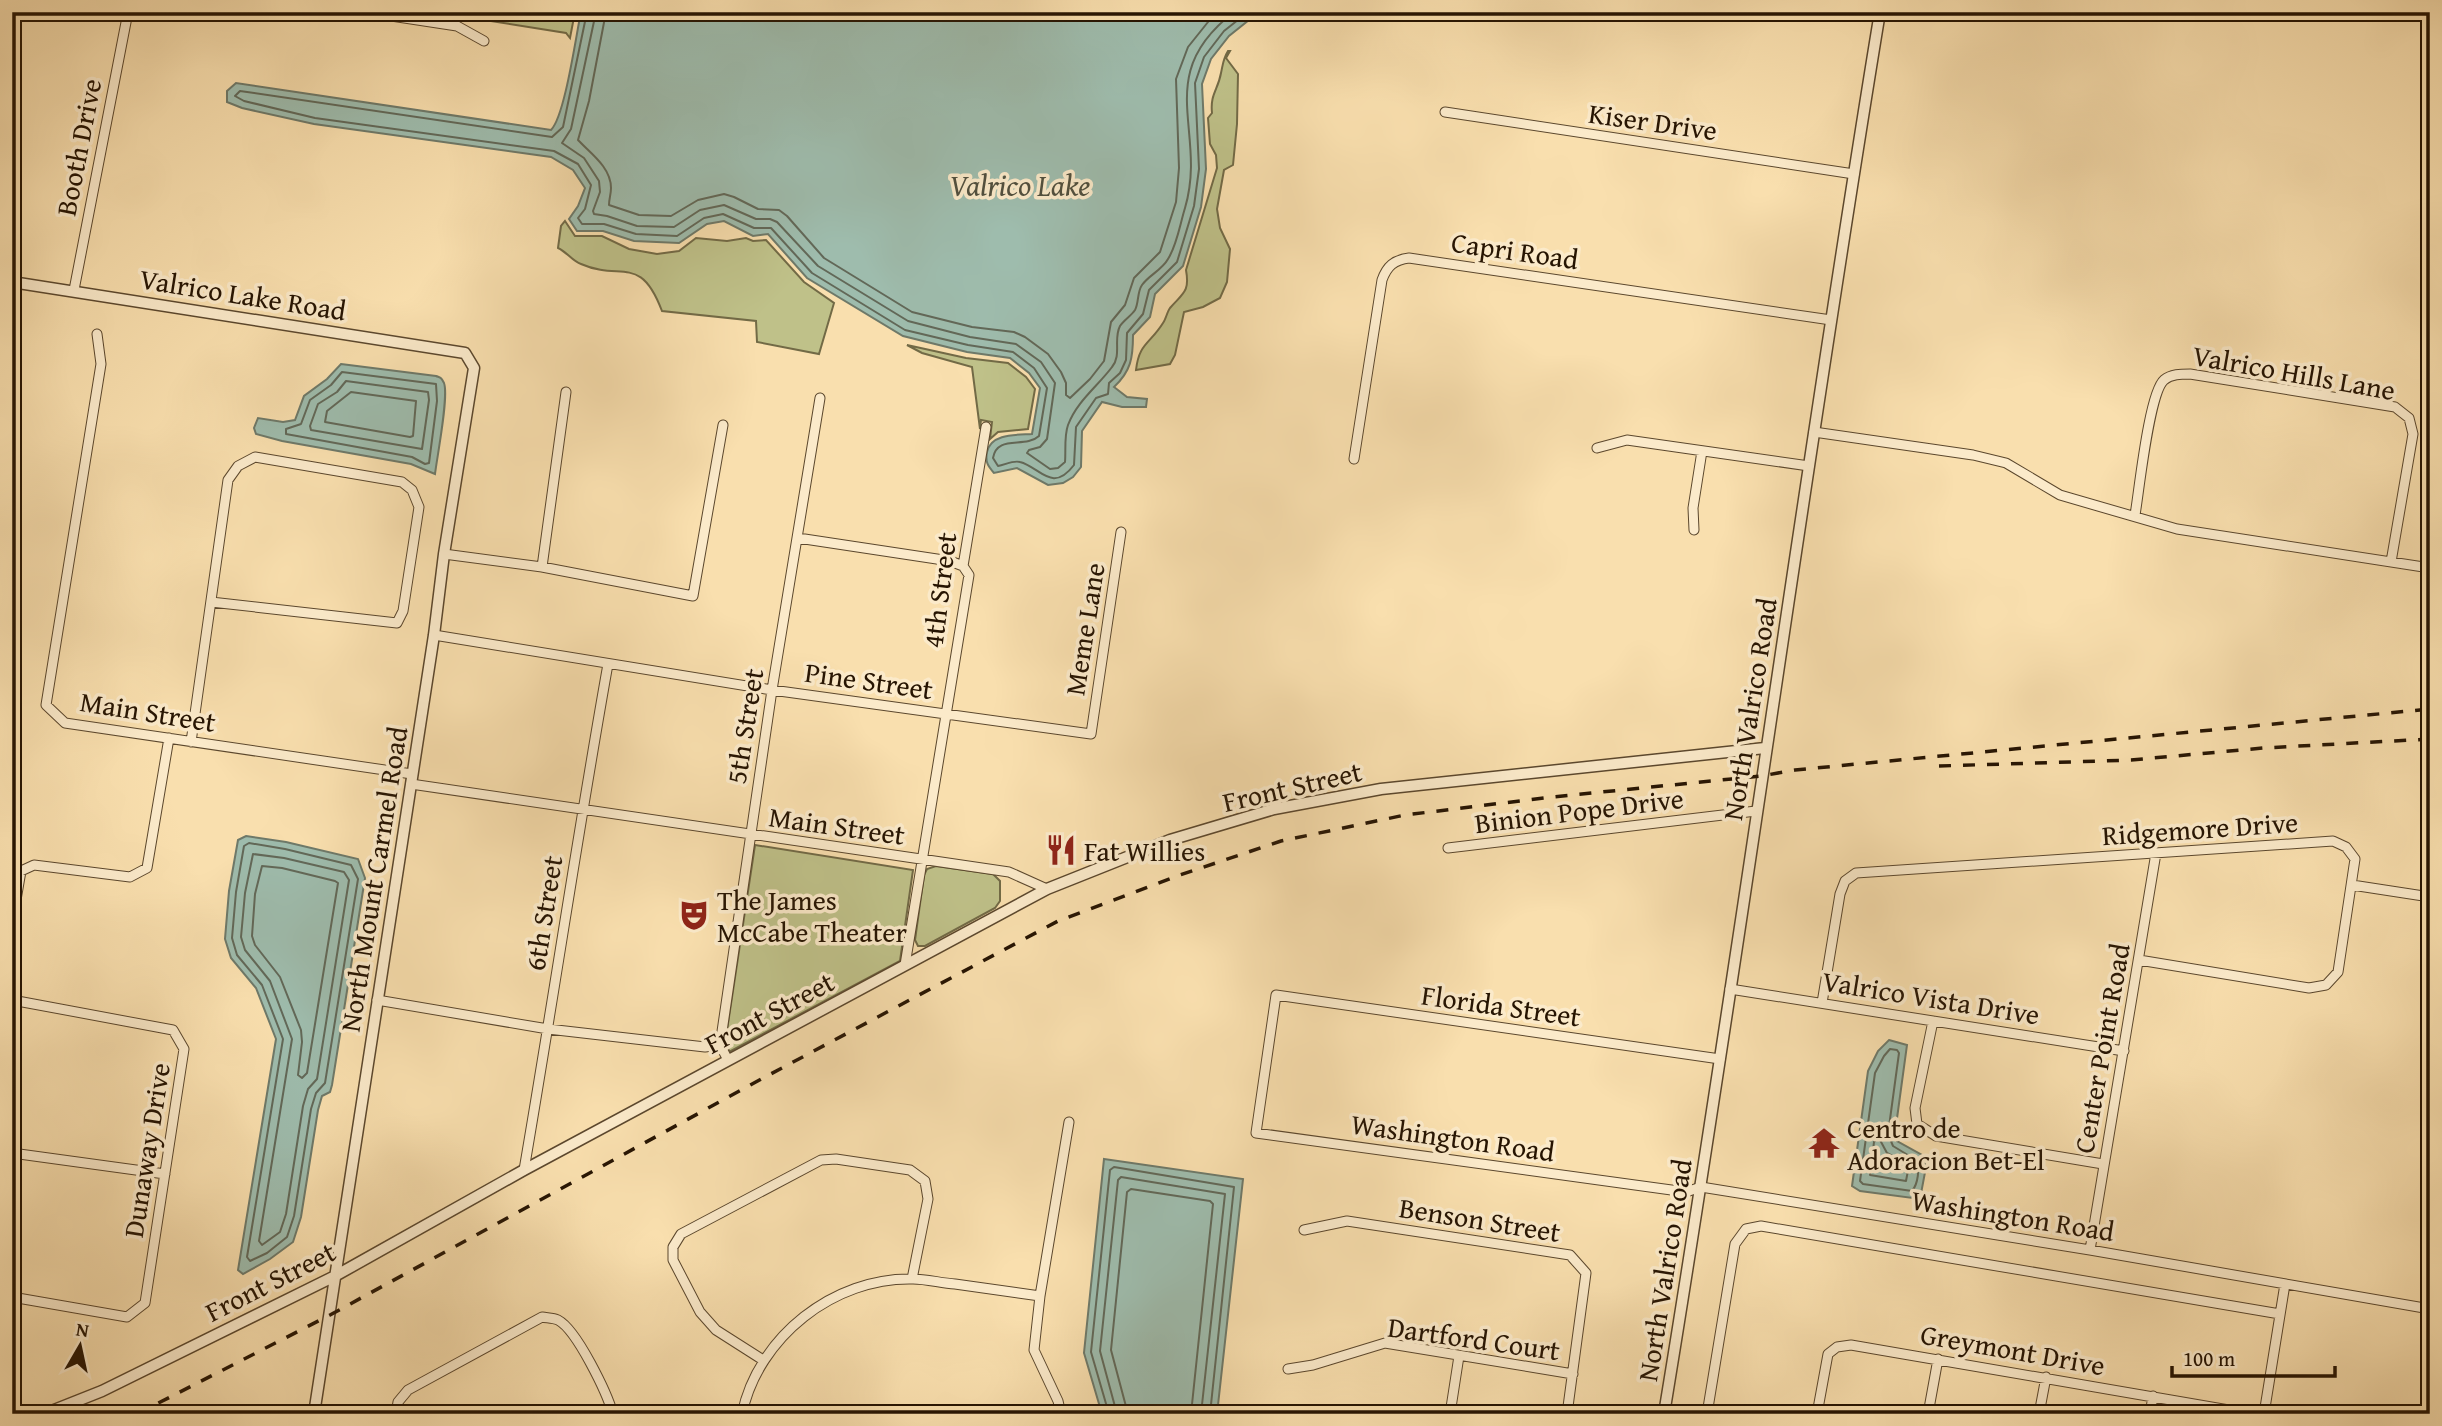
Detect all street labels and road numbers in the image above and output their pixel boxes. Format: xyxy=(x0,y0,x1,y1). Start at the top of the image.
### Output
street label: Booth Drive xyxy=(45,75,111,219)
street label: Kiser Drive xyxy=(1586,92,1720,150)
street label: Capri Road xyxy=(1449,221,1581,279)
street label: Valrico Lake Road xyxy=(137,257,349,331)
street label: Valrico Hills Lane xyxy=(2189,334,2399,410)
street label: 4th Street xyxy=(912,530,966,650)
street label: Meme Lane xyxy=(1053,560,1115,698)
street label: North Valrico Road xyxy=(1711,595,1787,823)
street label: Pine Street xyxy=(802,651,936,709)
street label: 5th Street xyxy=(715,665,773,787)
street label: Main Street xyxy=(77,680,219,742)
street label: North Mount Carmel Road xyxy=(329,723,417,1035)
street label: Front Street xyxy=(1218,750,1366,822)
street label: Binion Pope Drive xyxy=(1472,777,1686,843)
street label: Main Street xyxy=(766,795,908,855)
street label: Ridgemore Drive xyxy=(2101,801,2299,855)
street label: 6th Street xyxy=(514,852,572,974)
street label: Center Point Road xyxy=(2062,940,2140,1156)
street label: Valrico Vista Drive xyxy=(1819,960,2043,1034)
street label: Front Street xyxy=(697,961,841,1063)
street label: Florida Street xyxy=(1419,974,1583,1036)
street label: Dunaway Drive xyxy=(112,1060,180,1240)
street label: Washington Road xyxy=(1349,1102,1557,1172)
street label: North Valrico Road xyxy=(1626,1156,1702,1384)
street label: Washington Road xyxy=(1909,1179,2117,1251)
street label: Benson Street xyxy=(1396,1186,1564,1252)
street label: Front Street xyxy=(198,1231,343,1331)
street label: Dartford Court xyxy=(1385,1306,1563,1370)
street label: Greymont Drive xyxy=(1918,1313,2108,1385)

